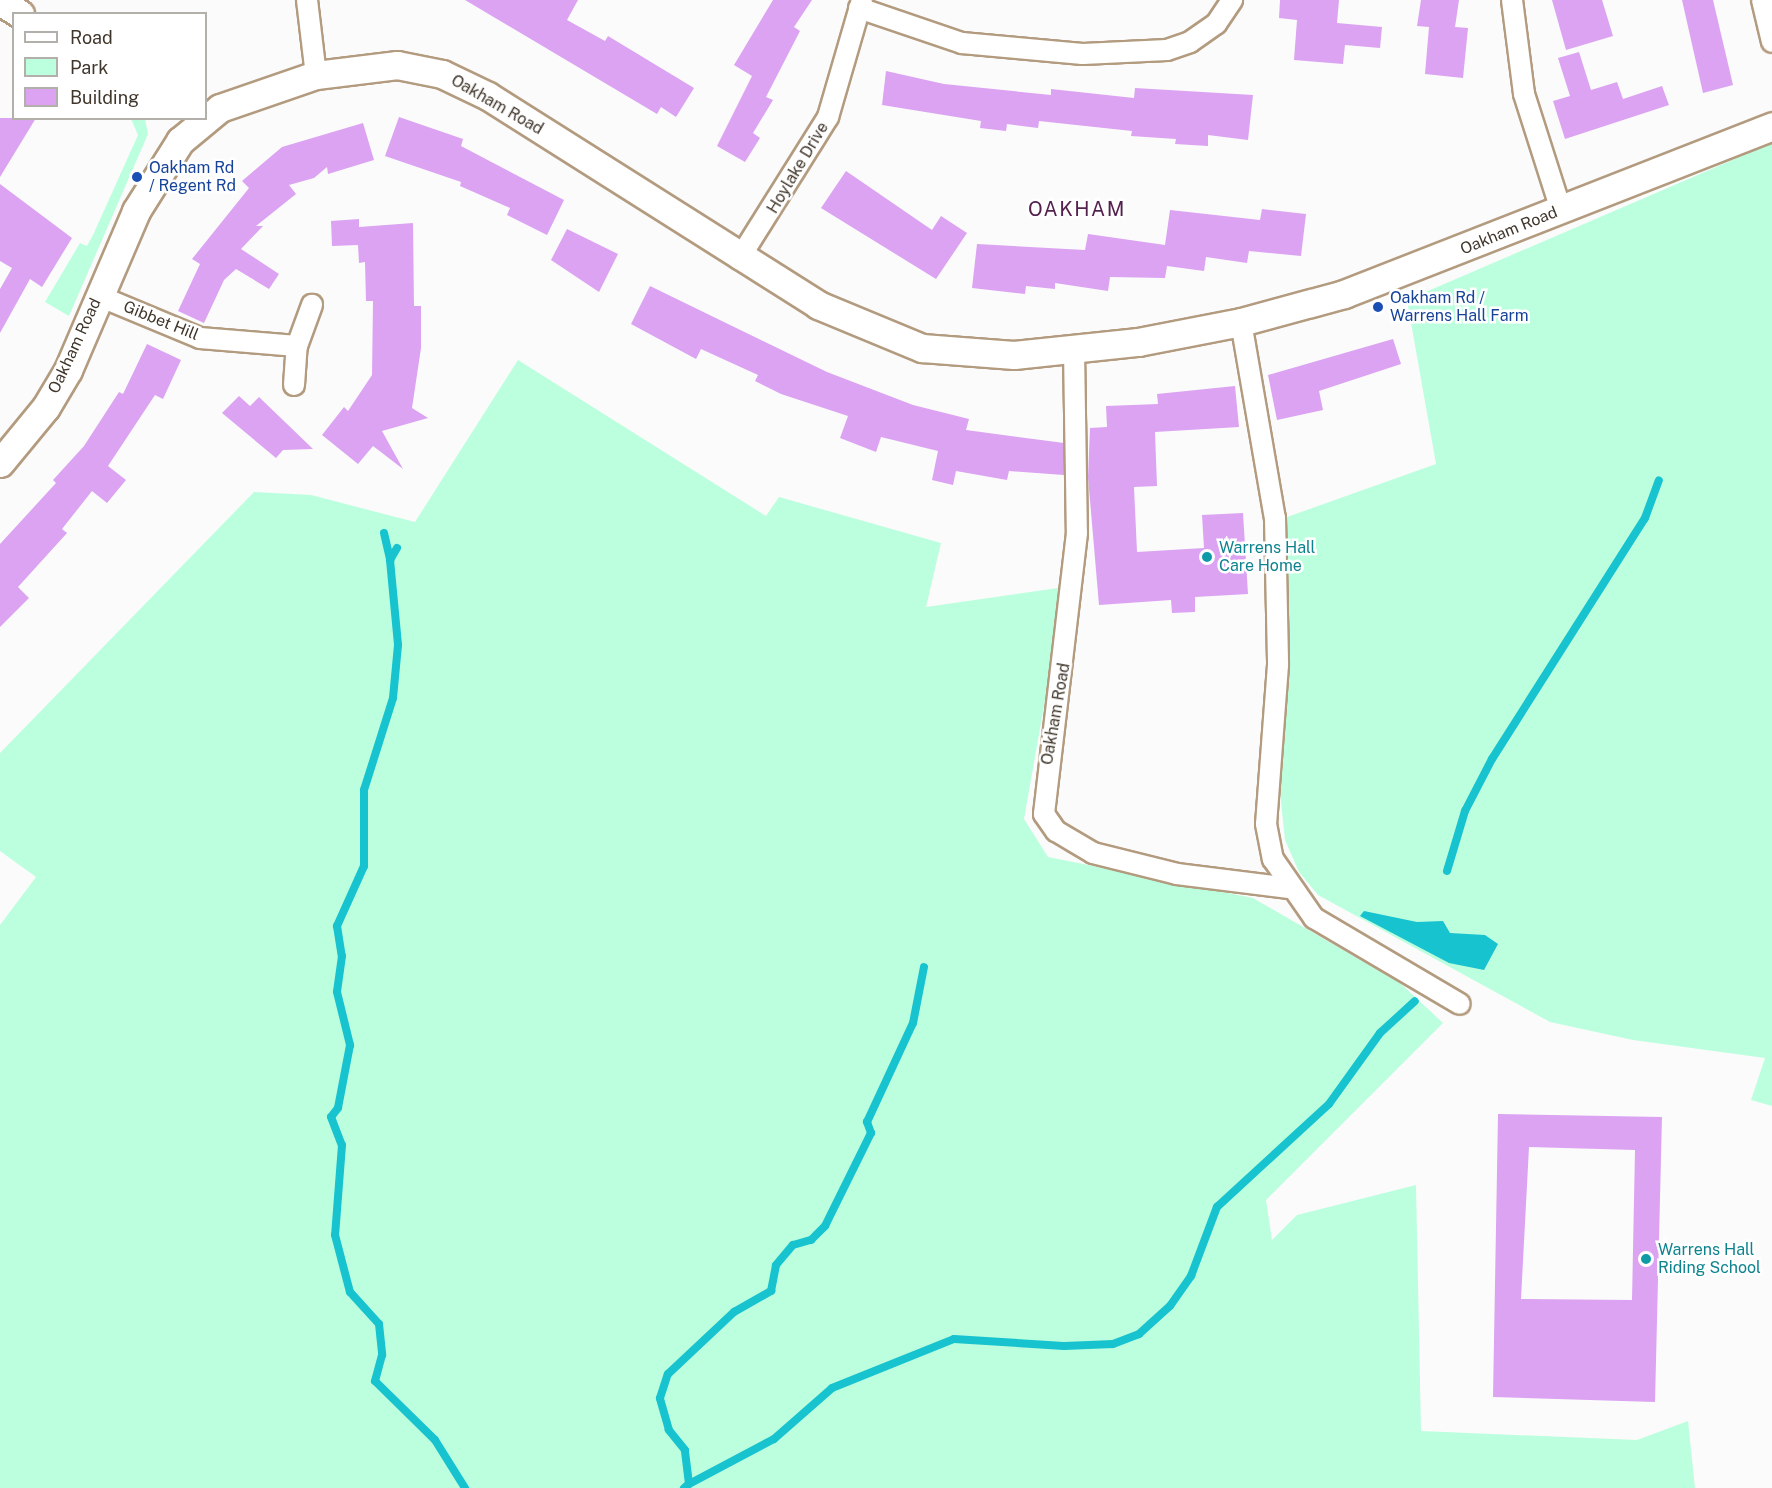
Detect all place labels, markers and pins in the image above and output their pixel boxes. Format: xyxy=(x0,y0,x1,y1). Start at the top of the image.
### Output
place label: Oakham Rd / Regent Rd xyxy=(149,158,236,196)
marker: Oakham Rd / Regent Rd xyxy=(130,170,144,184)
place label: Oakham Rd / Warrens Hall Farm xyxy=(1390,288,1529,326)
marker: Oakham Rd / Warrens Hall Farm xyxy=(1371,300,1385,314)
place label: Warrens Hall Care Home xyxy=(1219,538,1315,576)
marker: Warrens Hall Care Home xyxy=(1200,550,1214,564)
place label: Warrens Hall Riding School xyxy=(1658,1240,1761,1278)
marker: Warrens Hall Riding School xyxy=(1639,1252,1653,1266)

